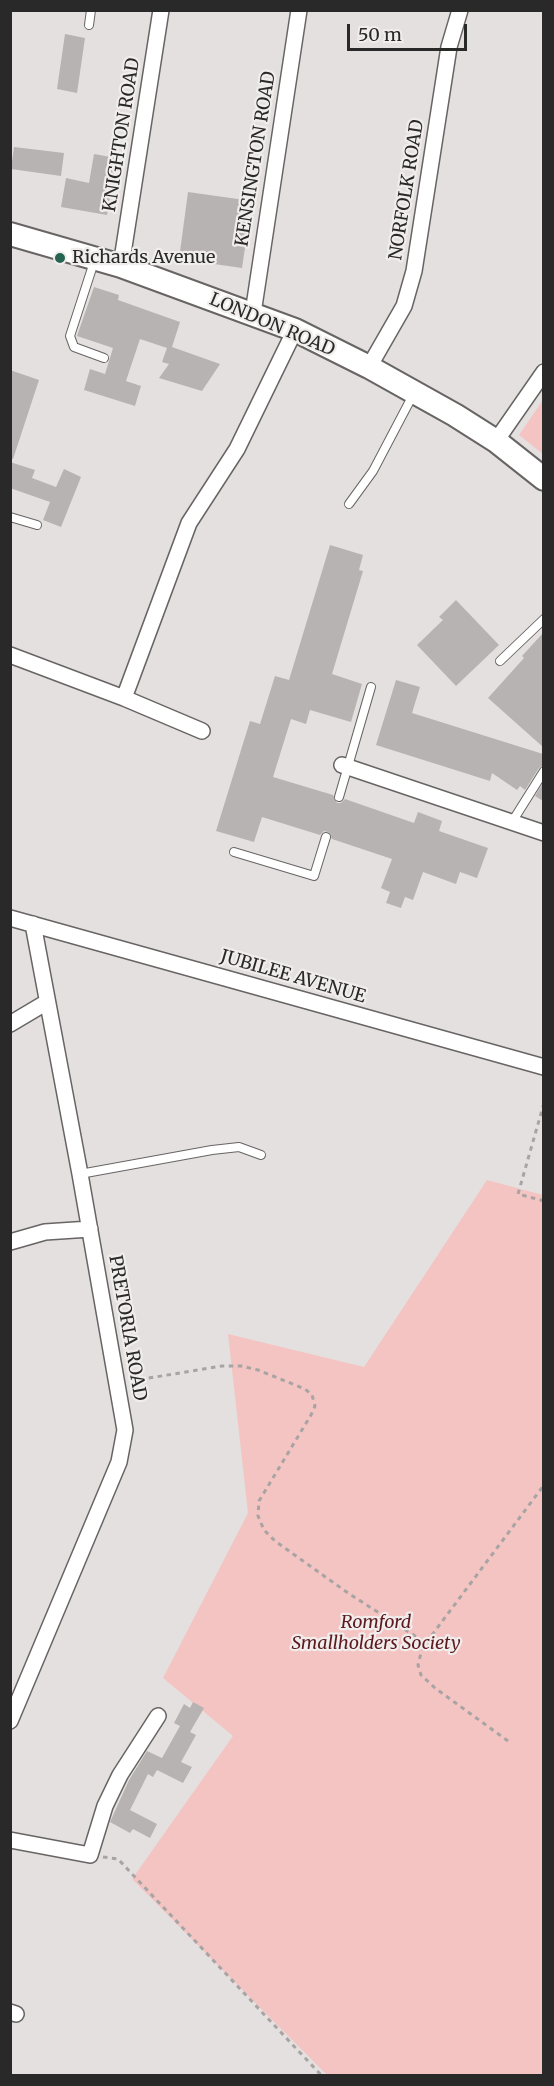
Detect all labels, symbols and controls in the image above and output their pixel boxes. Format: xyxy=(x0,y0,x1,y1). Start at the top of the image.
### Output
scale bar xyxy=(350,12,470,50)
text: 50 m xyxy=(358,23,402,46)
street label: KNIGHTON ROAD xyxy=(99,57,145,213)
street label: KENSINGTON ROAD xyxy=(231,70,281,248)
street label: NORFOLK ROAD xyxy=(385,118,429,262)
place label: Richards Avenue xyxy=(72,247,215,269)
marker: Richards Avenue xyxy=(53,251,67,265)
street label: LONDON ROAD xyxy=(206,289,338,361)
street label: JUBILEE AVENUE xyxy=(218,946,368,1008)
street label: PRETORIA ROAD xyxy=(104,1253,150,1403)
park label: Romford Smallholders Society xyxy=(292,1612,460,1654)

